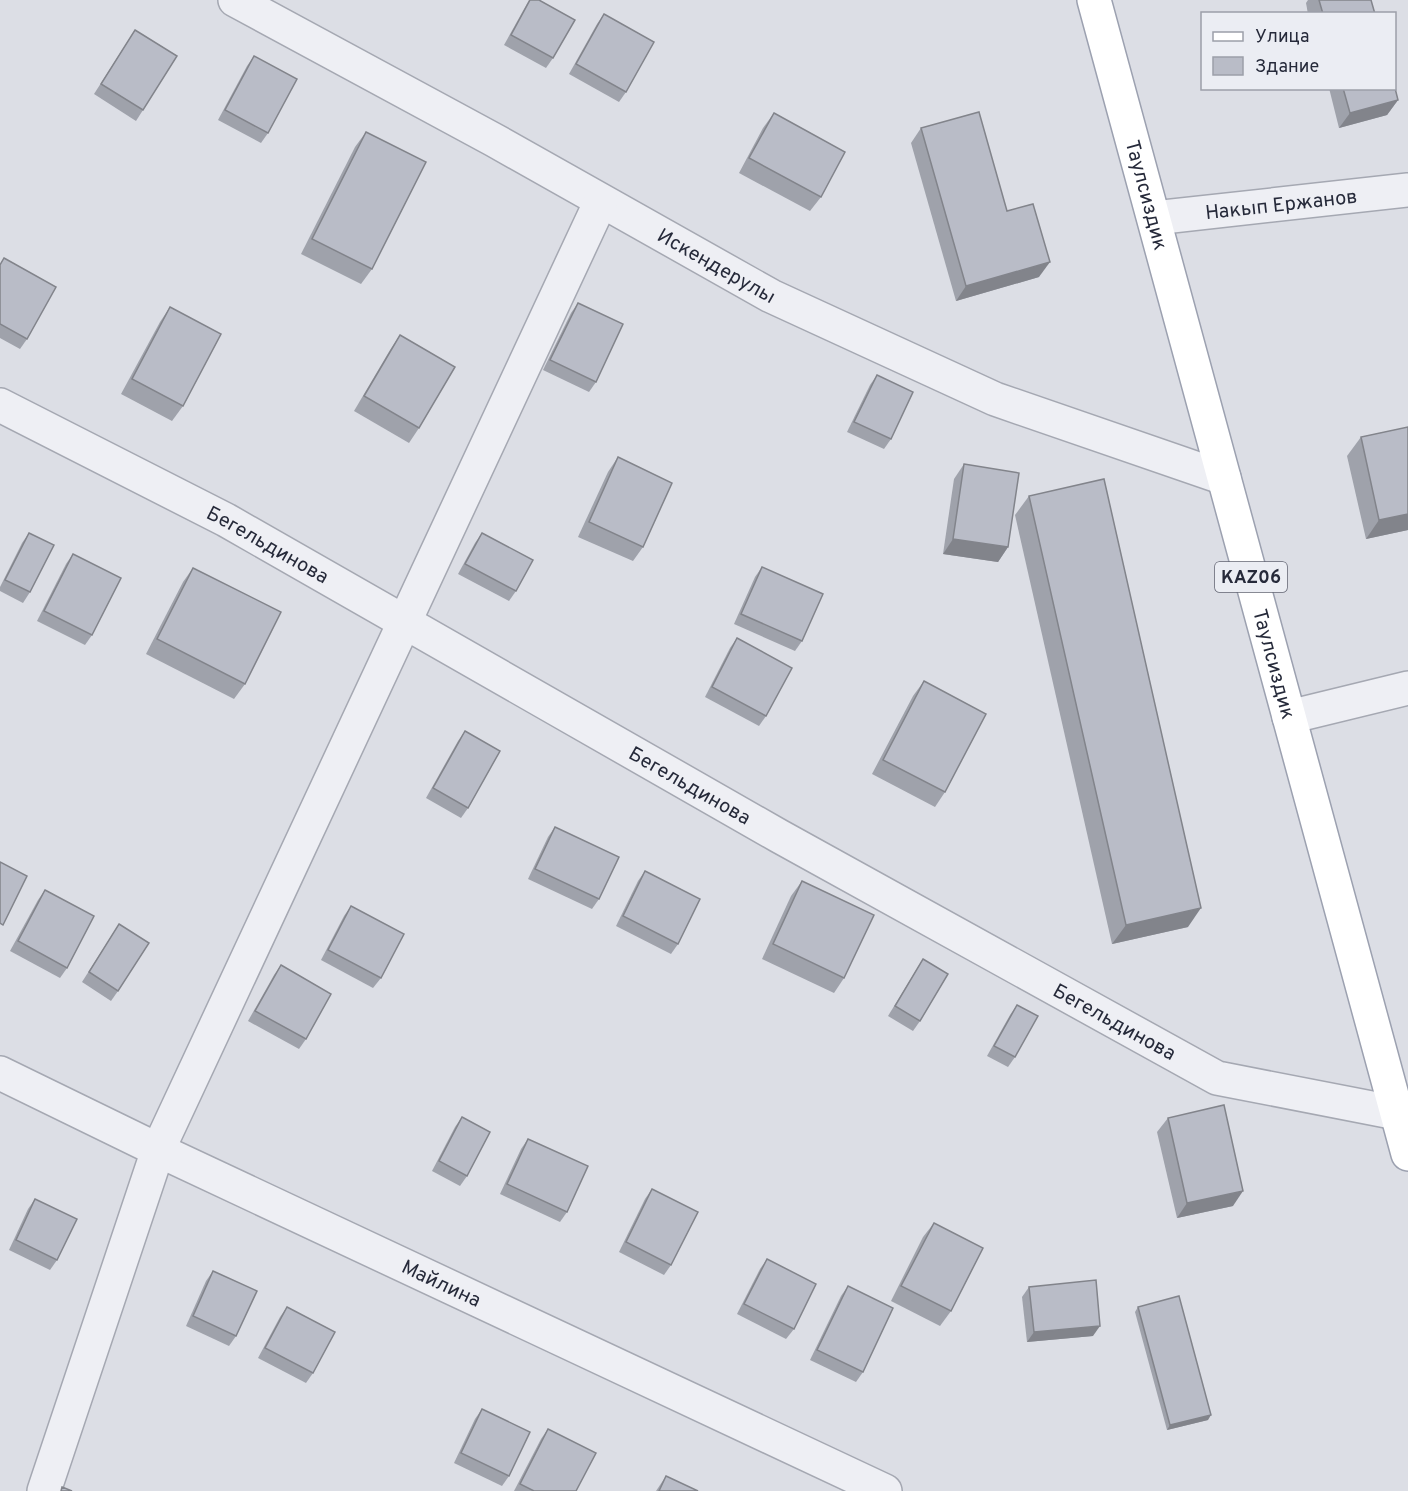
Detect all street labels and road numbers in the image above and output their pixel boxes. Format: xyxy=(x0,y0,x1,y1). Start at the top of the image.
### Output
street label: Таулсиздик xyxy=(1118,138,1172,253)
street label: Накып Ержанов xyxy=(1204,185,1359,227)
street label: Искендерулы xyxy=(652,223,780,311)
street label: Бегельдинова xyxy=(201,501,333,591)
road number: KAZ06 xyxy=(1215,562,1287,592)
street label: Таулсиздик xyxy=(1245,607,1300,722)
street label: Бегельдинова xyxy=(623,742,755,832)
street label: Бегельдинова xyxy=(1048,979,1180,1068)
street label: Майлина xyxy=(397,1255,485,1315)

